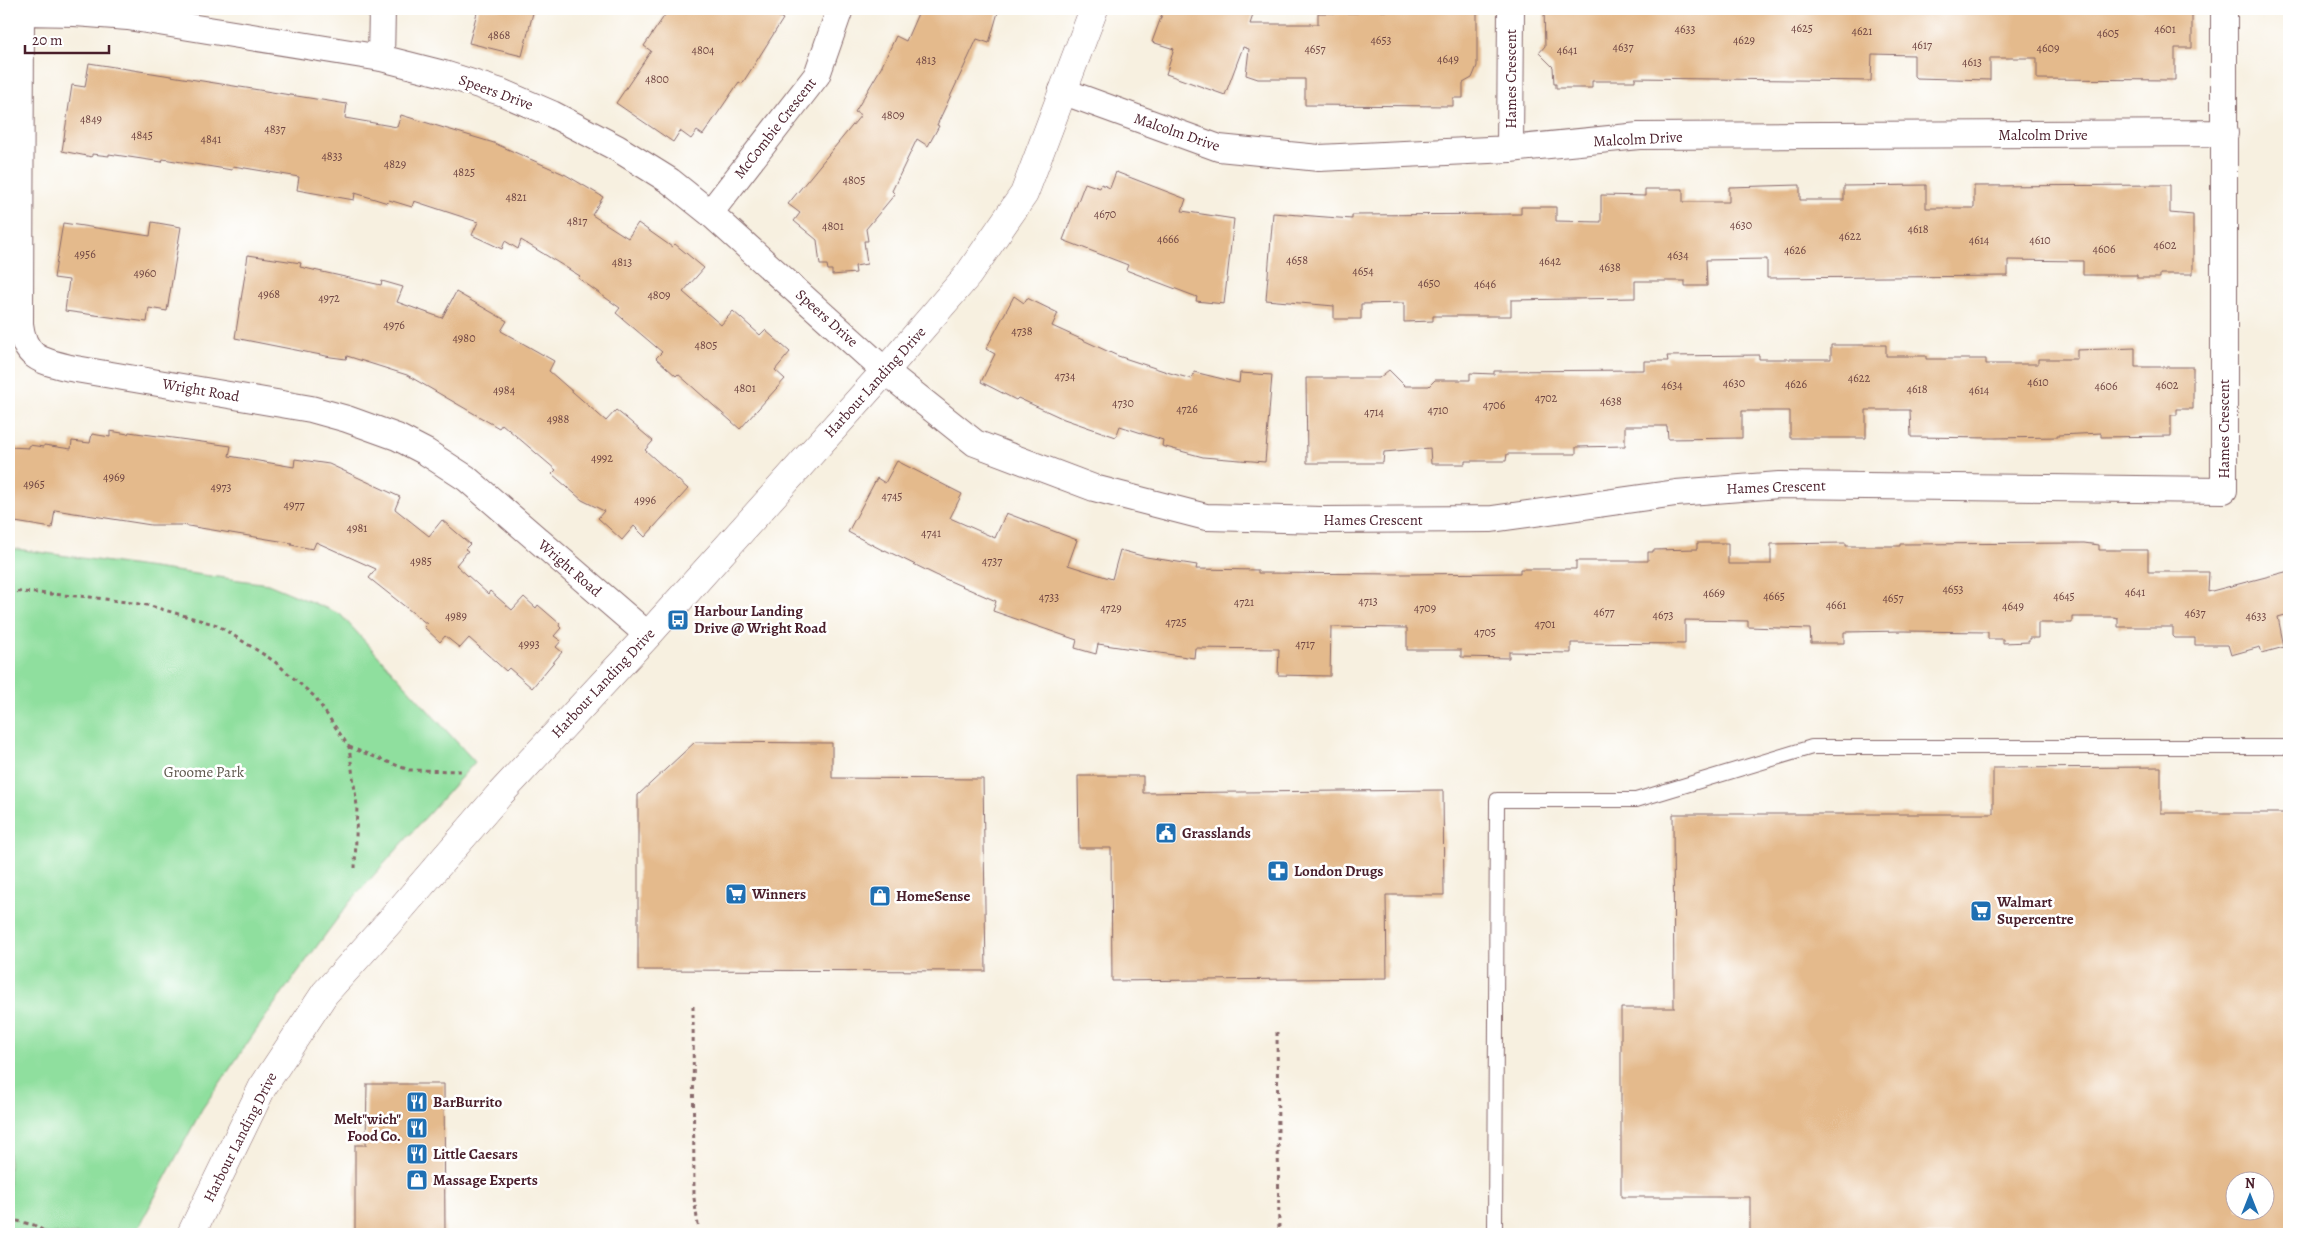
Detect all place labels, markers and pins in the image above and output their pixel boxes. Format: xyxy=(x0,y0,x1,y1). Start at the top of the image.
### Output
place label: Harbour Landing Drive @ Wright Road xyxy=(694,601,828,638)
bus stop icon: Harbour Landing Drive @ Wright Road xyxy=(666,608,690,632)
public building icon: Grasslands xyxy=(1154,821,1178,845)
place label: Grasslands xyxy=(1182,823,1251,843)
pharmacy icon: London Drugs xyxy=(1266,859,1290,883)
place label: London Drugs xyxy=(1294,861,1383,881)
supermarket icon: Winners xyxy=(724,882,748,906)
place label: Winners xyxy=(751,884,806,904)
shop icon: HomeSense xyxy=(868,884,892,908)
place label: HomeSense xyxy=(896,886,970,906)
place label: Walmart Supercentre xyxy=(1996,892,2074,929)
supermarket icon: Walmart Supercentre xyxy=(1969,899,1993,923)
restaurant icon: BarBurrito xyxy=(405,1090,429,1114)
place label: BarBurrito xyxy=(433,1092,503,1112)
place label: Melt"wich" Food Co. xyxy=(334,1109,401,1146)
restaurant icon: Melt"wich" Food Co. xyxy=(405,1116,429,1140)
restaurant icon: Little Caesars xyxy=(405,1142,429,1166)
place label: Little Caesars xyxy=(433,1144,518,1164)
shop icon: Massage Experts xyxy=(405,1168,429,1192)
place label: Massage Experts xyxy=(433,1170,538,1190)

